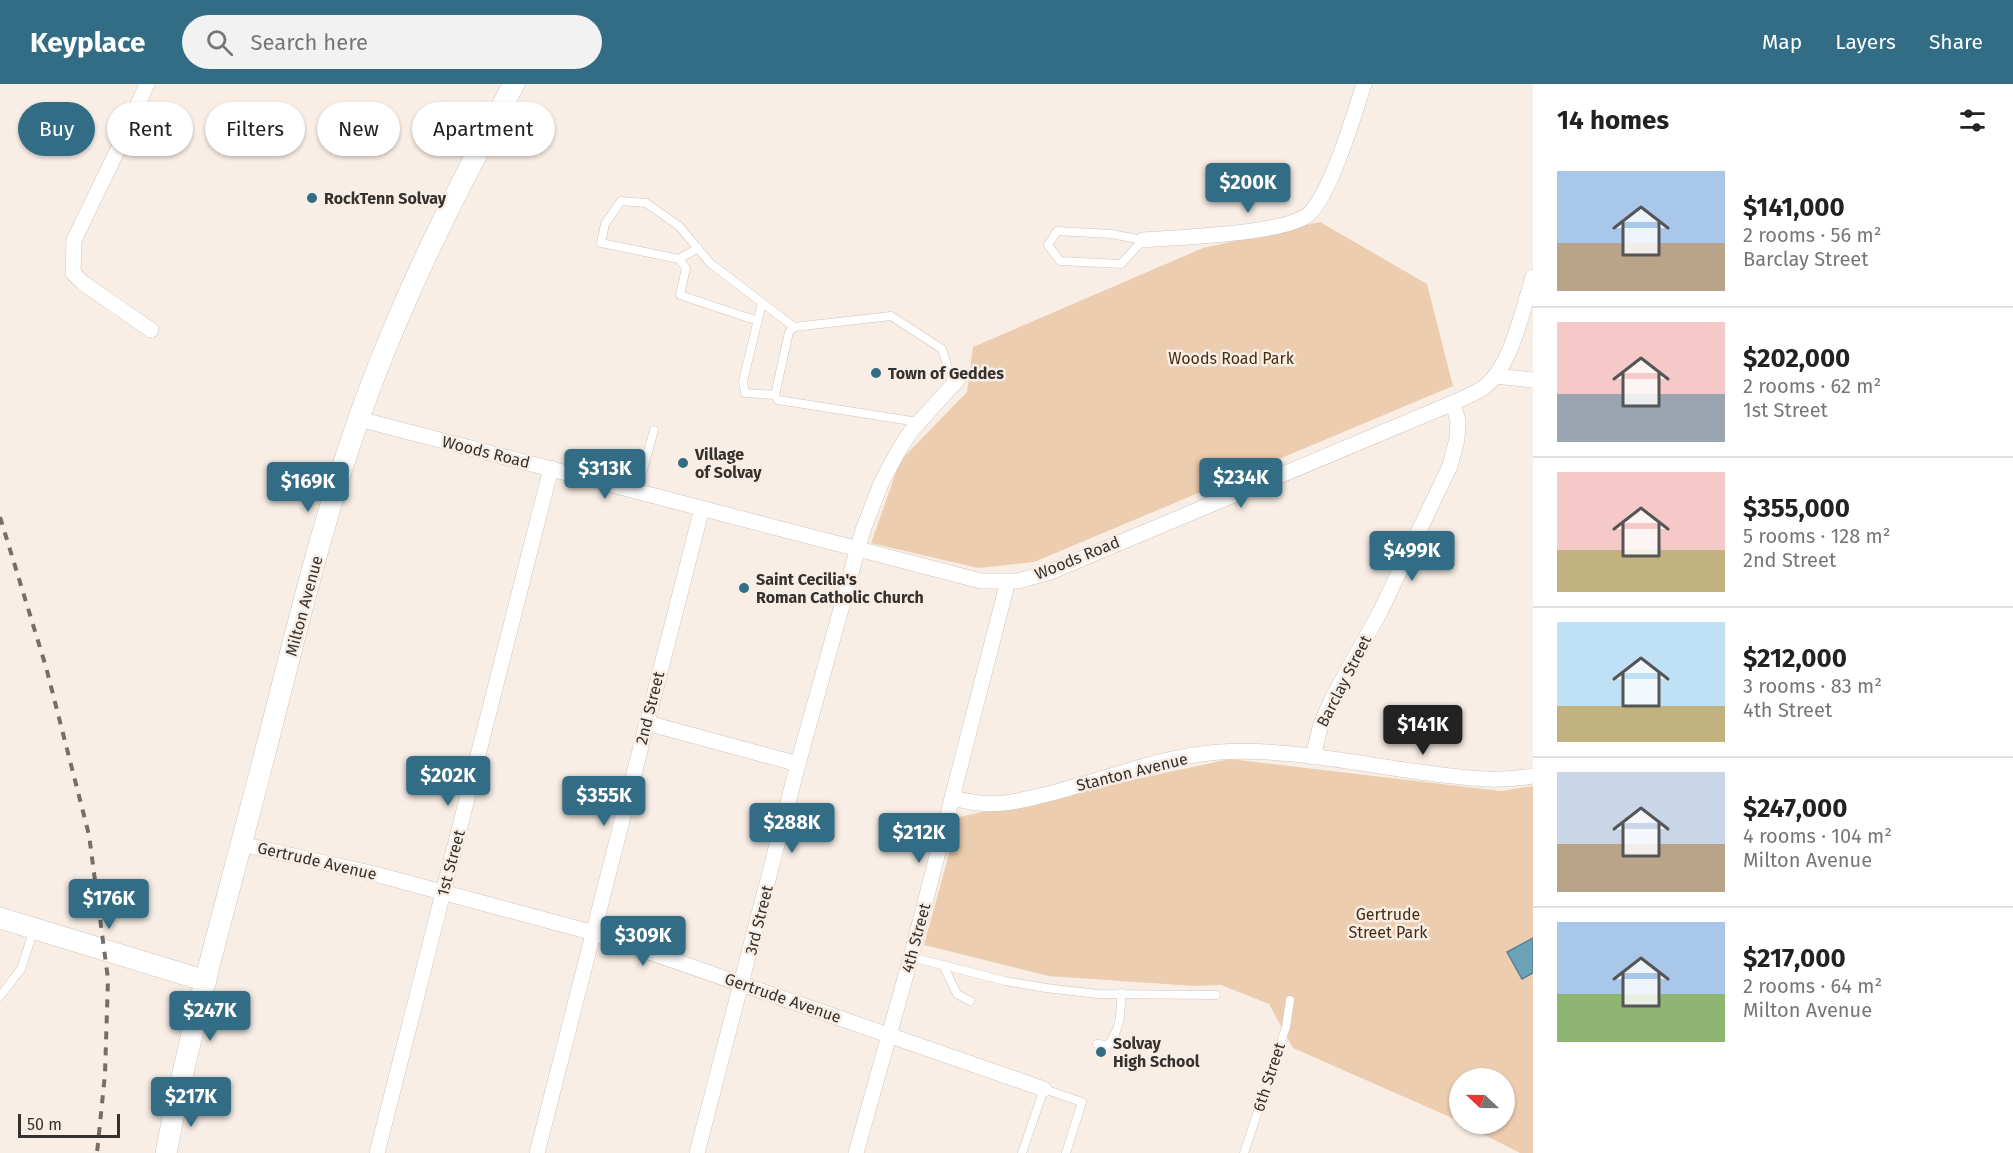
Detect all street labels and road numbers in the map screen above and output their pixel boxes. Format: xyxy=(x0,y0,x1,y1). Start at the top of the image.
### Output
street label: Woods Road xyxy=(440,432,532,472)
street label: Woods Road xyxy=(1032,532,1122,584)
street label: Milton Avenue xyxy=(281,554,327,658)
street label: Barclay Street xyxy=(1313,632,1375,730)
street label: 2nd Street xyxy=(632,669,668,746)
street label: Stanton Avenue xyxy=(1074,749,1190,795)
street label: 1st Street xyxy=(433,828,469,898)
street label: Gertrude Avenue xyxy=(255,838,379,884)
street label: 3rd Street xyxy=(741,883,777,957)
street label: 4th Street xyxy=(898,901,934,975)
street label: Gertrude Avenue xyxy=(722,969,844,1027)
street label: 6th Street xyxy=(1249,1040,1289,1114)

